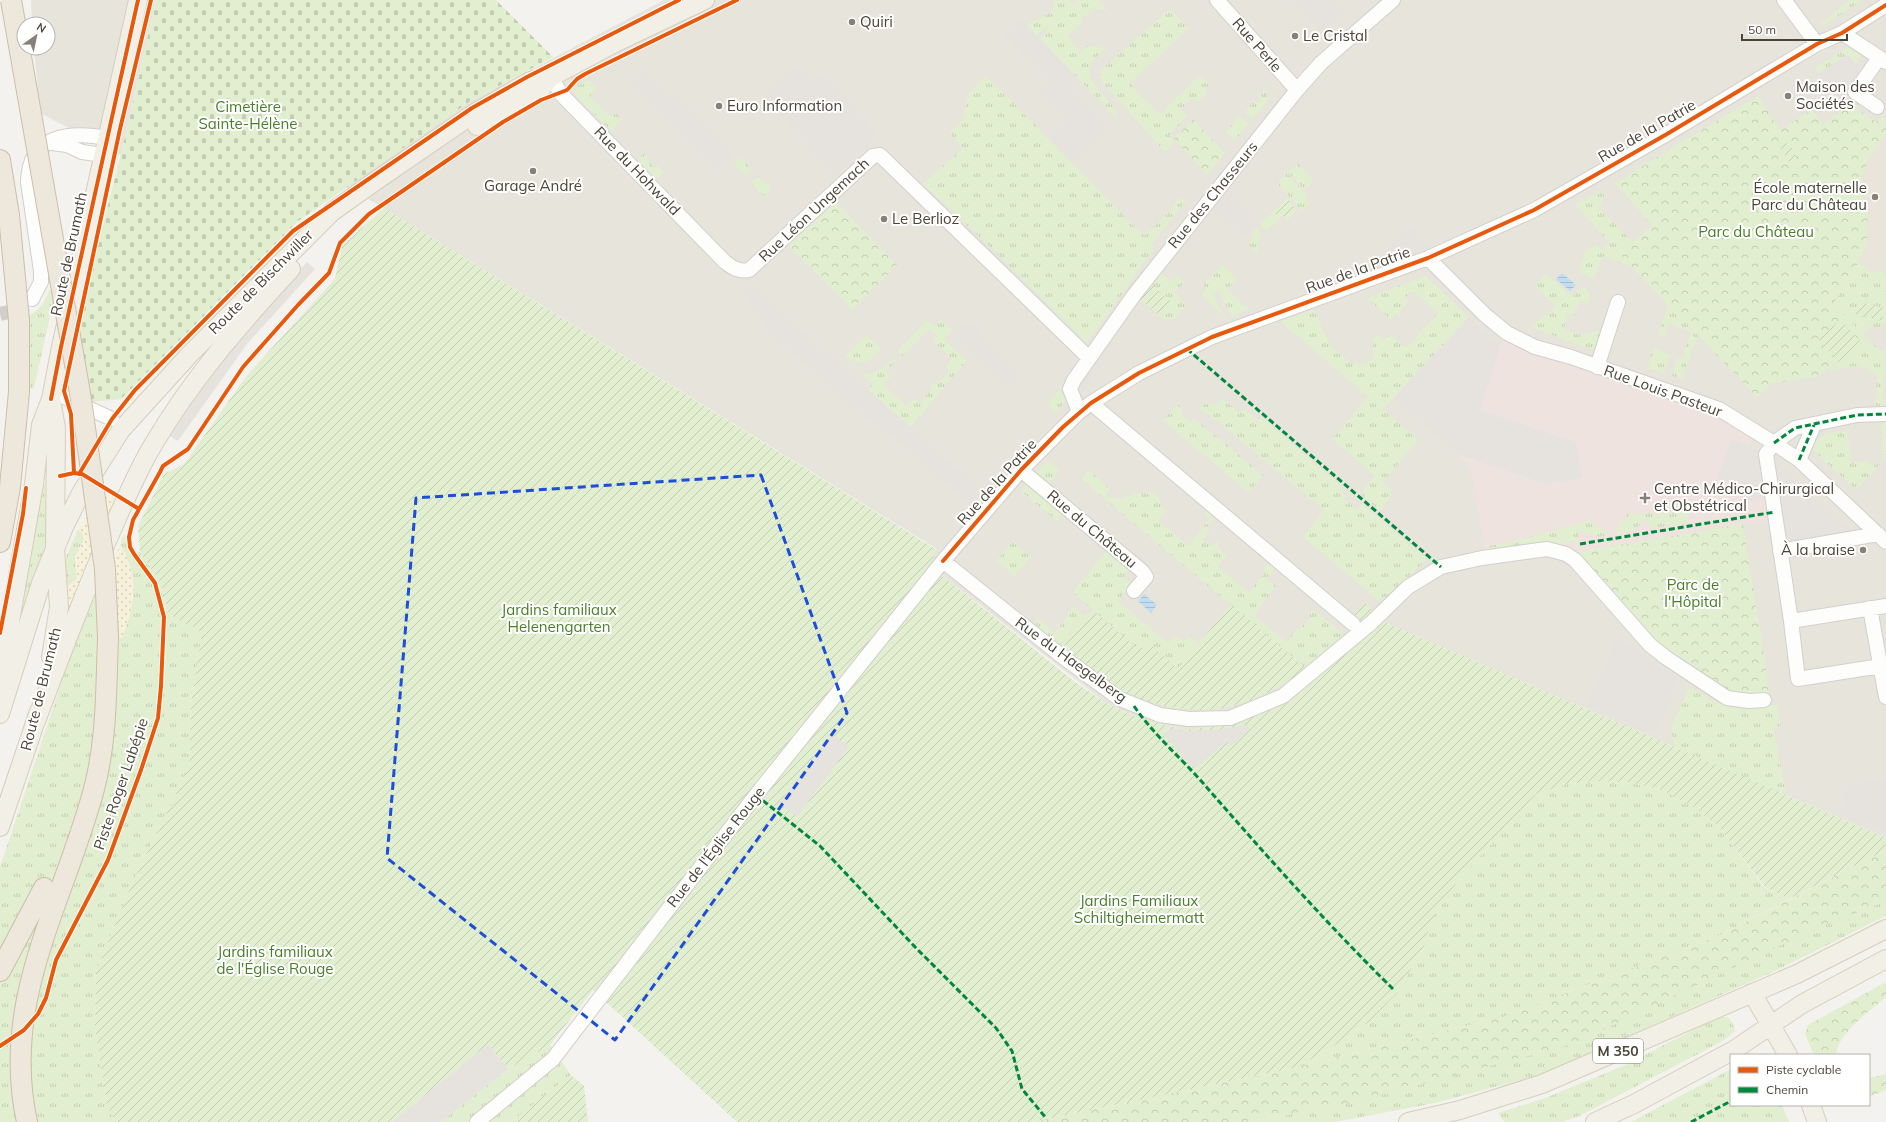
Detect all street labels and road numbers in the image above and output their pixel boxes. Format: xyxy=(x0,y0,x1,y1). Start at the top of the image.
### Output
street label: Rue Perle xyxy=(1229,14,1286,76)
street label: Rue de la Patrie xyxy=(1595,95,1699,166)
street label: Rue du Hohwald xyxy=(590,122,684,219)
street label: Rue des Chasseurs xyxy=(1164,137,1262,252)
street label: Rue Léon Ungemach xyxy=(755,154,873,266)
street label: Route de Brumath xyxy=(46,190,91,318)
street label: Route de Bischwiller xyxy=(204,225,317,338)
street label: Rue de la Patrie xyxy=(1303,242,1413,297)
street label: Rue Louis Pasteur xyxy=(1601,360,1725,421)
street label: Rue de la Patrie xyxy=(953,435,1040,529)
street label: Rue du Château xyxy=(1043,485,1141,572)
street label: Rue du Haegelberg xyxy=(1012,613,1131,707)
street label: Route de Brumath xyxy=(16,625,65,752)
street label: Piste Roger Labépie xyxy=(89,715,152,852)
street label: Rue de l'Église Rouge xyxy=(663,782,769,911)
road number: M 350 xyxy=(1593,1039,1643,1063)

